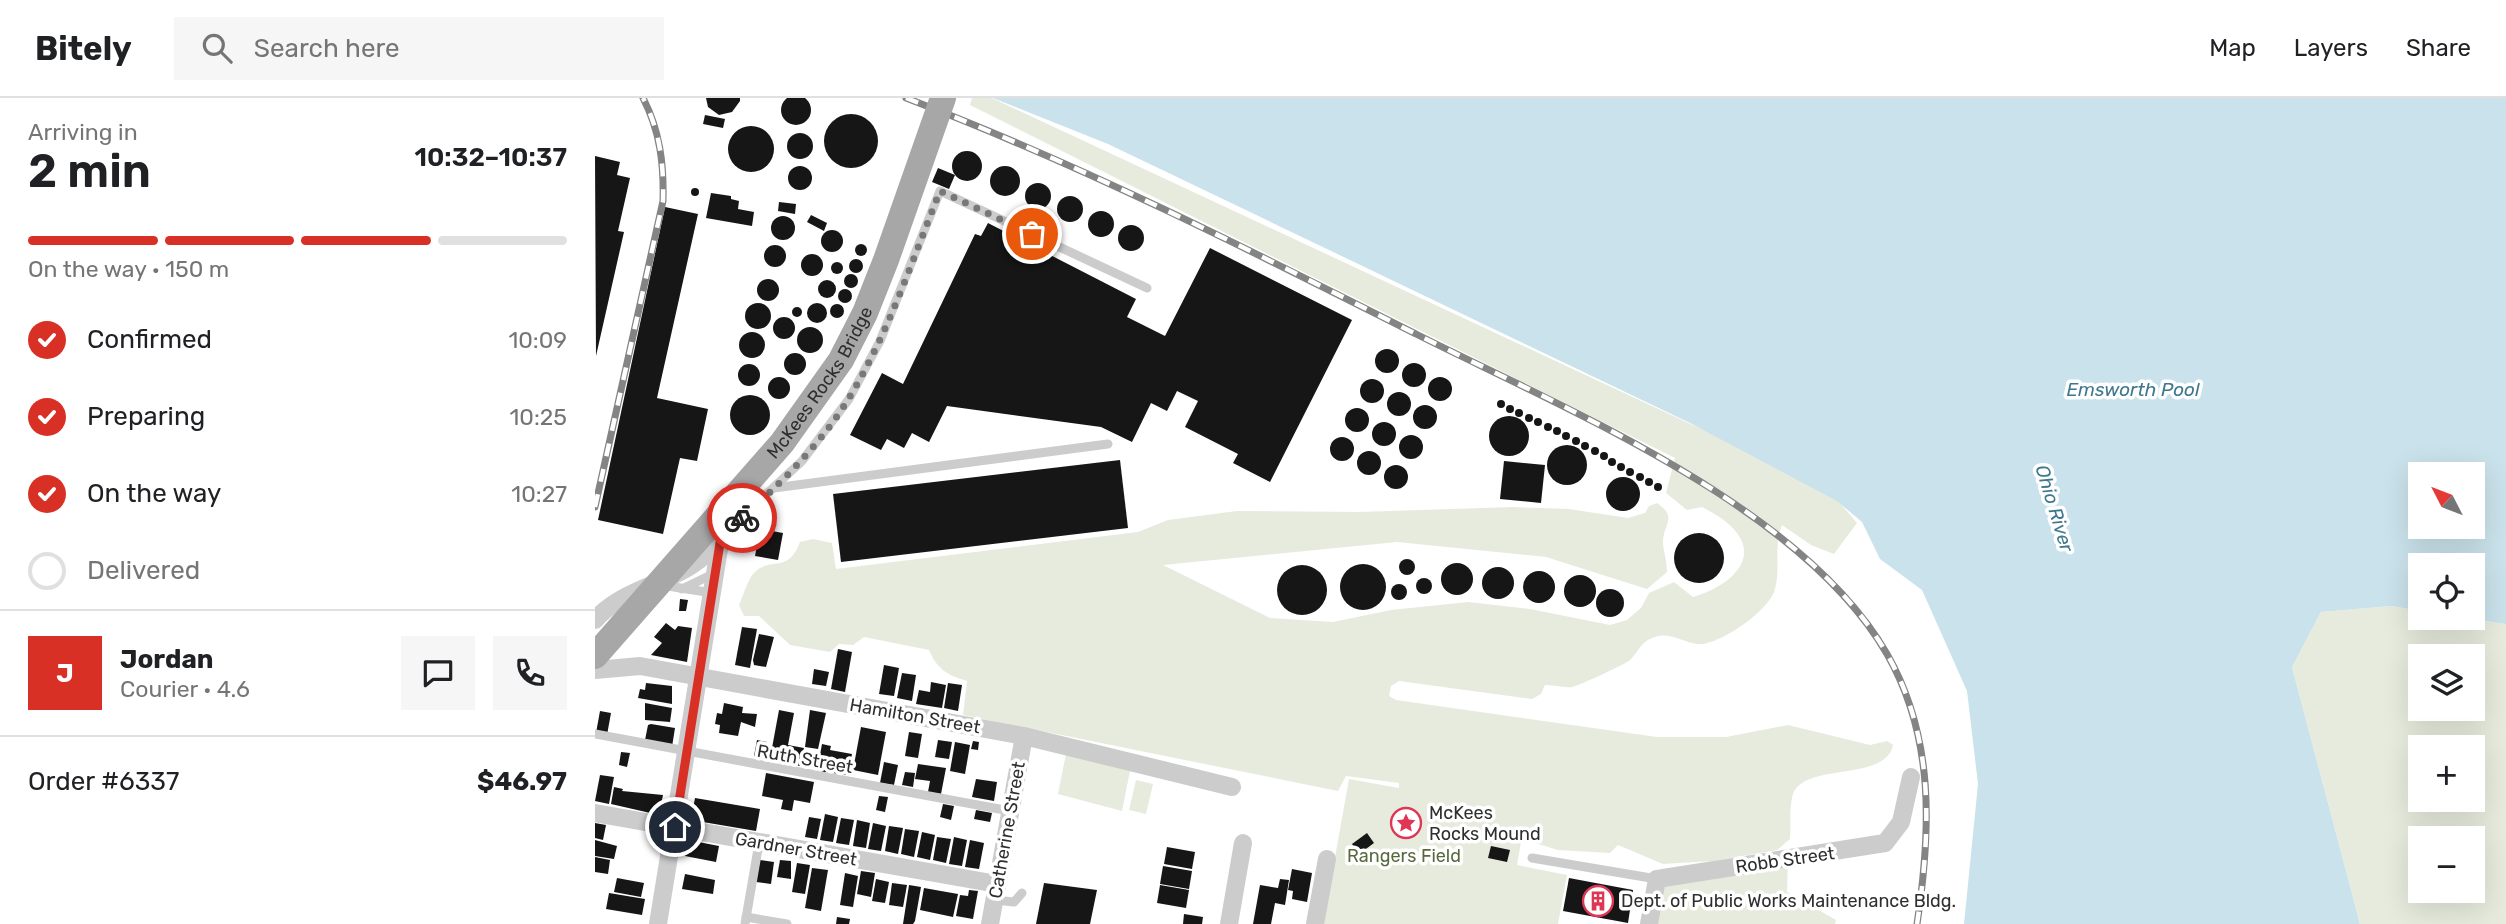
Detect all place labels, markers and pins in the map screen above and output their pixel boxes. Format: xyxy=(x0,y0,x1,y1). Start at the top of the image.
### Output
pin xyxy=(1002,204,1062,264)
pin xyxy=(645,797,705,857)
place label: McKees Rocks Mound xyxy=(1429,802,1541,845)
place icon: McKees Rocks Mound xyxy=(1389,806,1423,840)
building icon: Dept. of Public Works Maintenance Bldg. xyxy=(1581,884,1615,918)
place label: Dept. of Public Works Maintenance Bldg. xyxy=(1621,890,1956,912)

